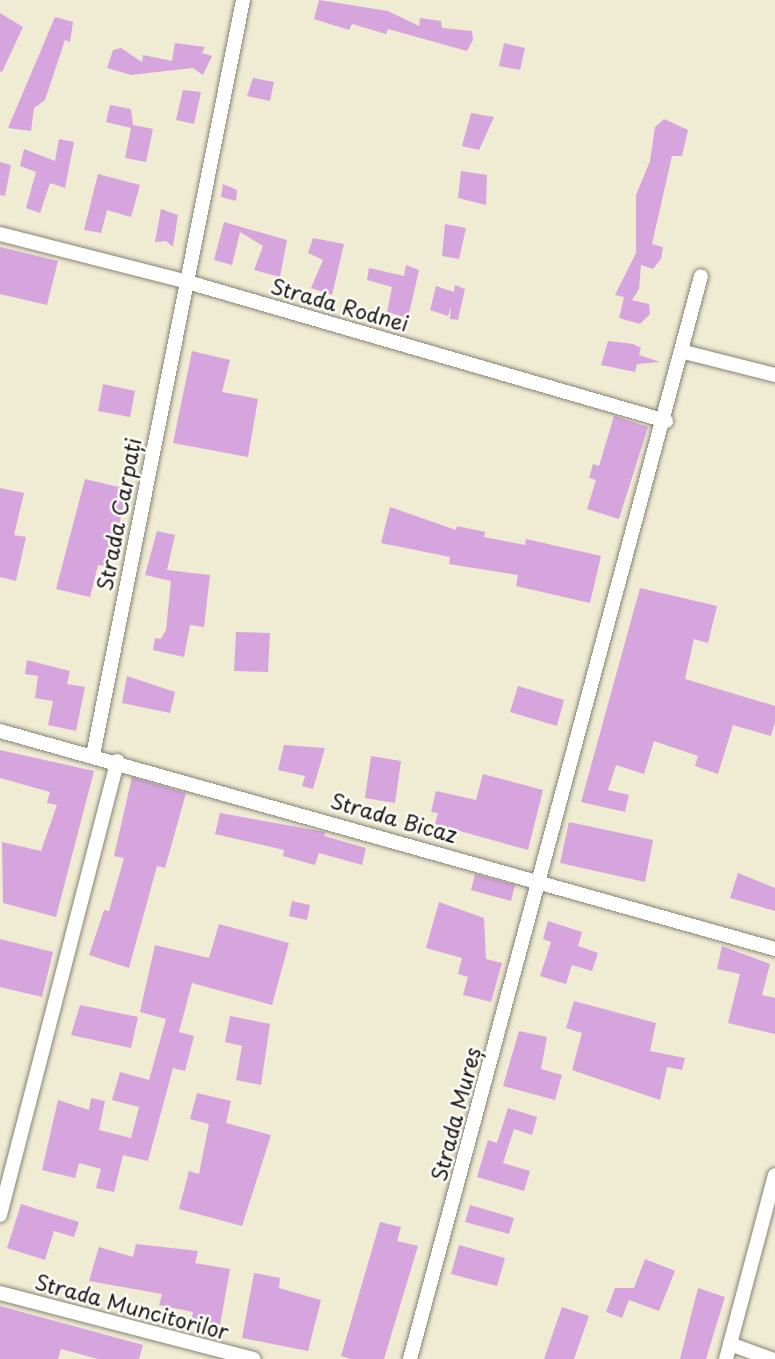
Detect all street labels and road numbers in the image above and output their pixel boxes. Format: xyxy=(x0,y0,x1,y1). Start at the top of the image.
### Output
street label: Strada Rodnei xyxy=(268,272,412,336)
street label: Strada Carpați xyxy=(91,436,145,592)
street label: Strada Bicaz xyxy=(328,787,460,847)
street label: Strada Mureș xyxy=(425,1044,485,1184)
street label: Strada Muncitorilor xyxy=(32,1268,232,1344)

